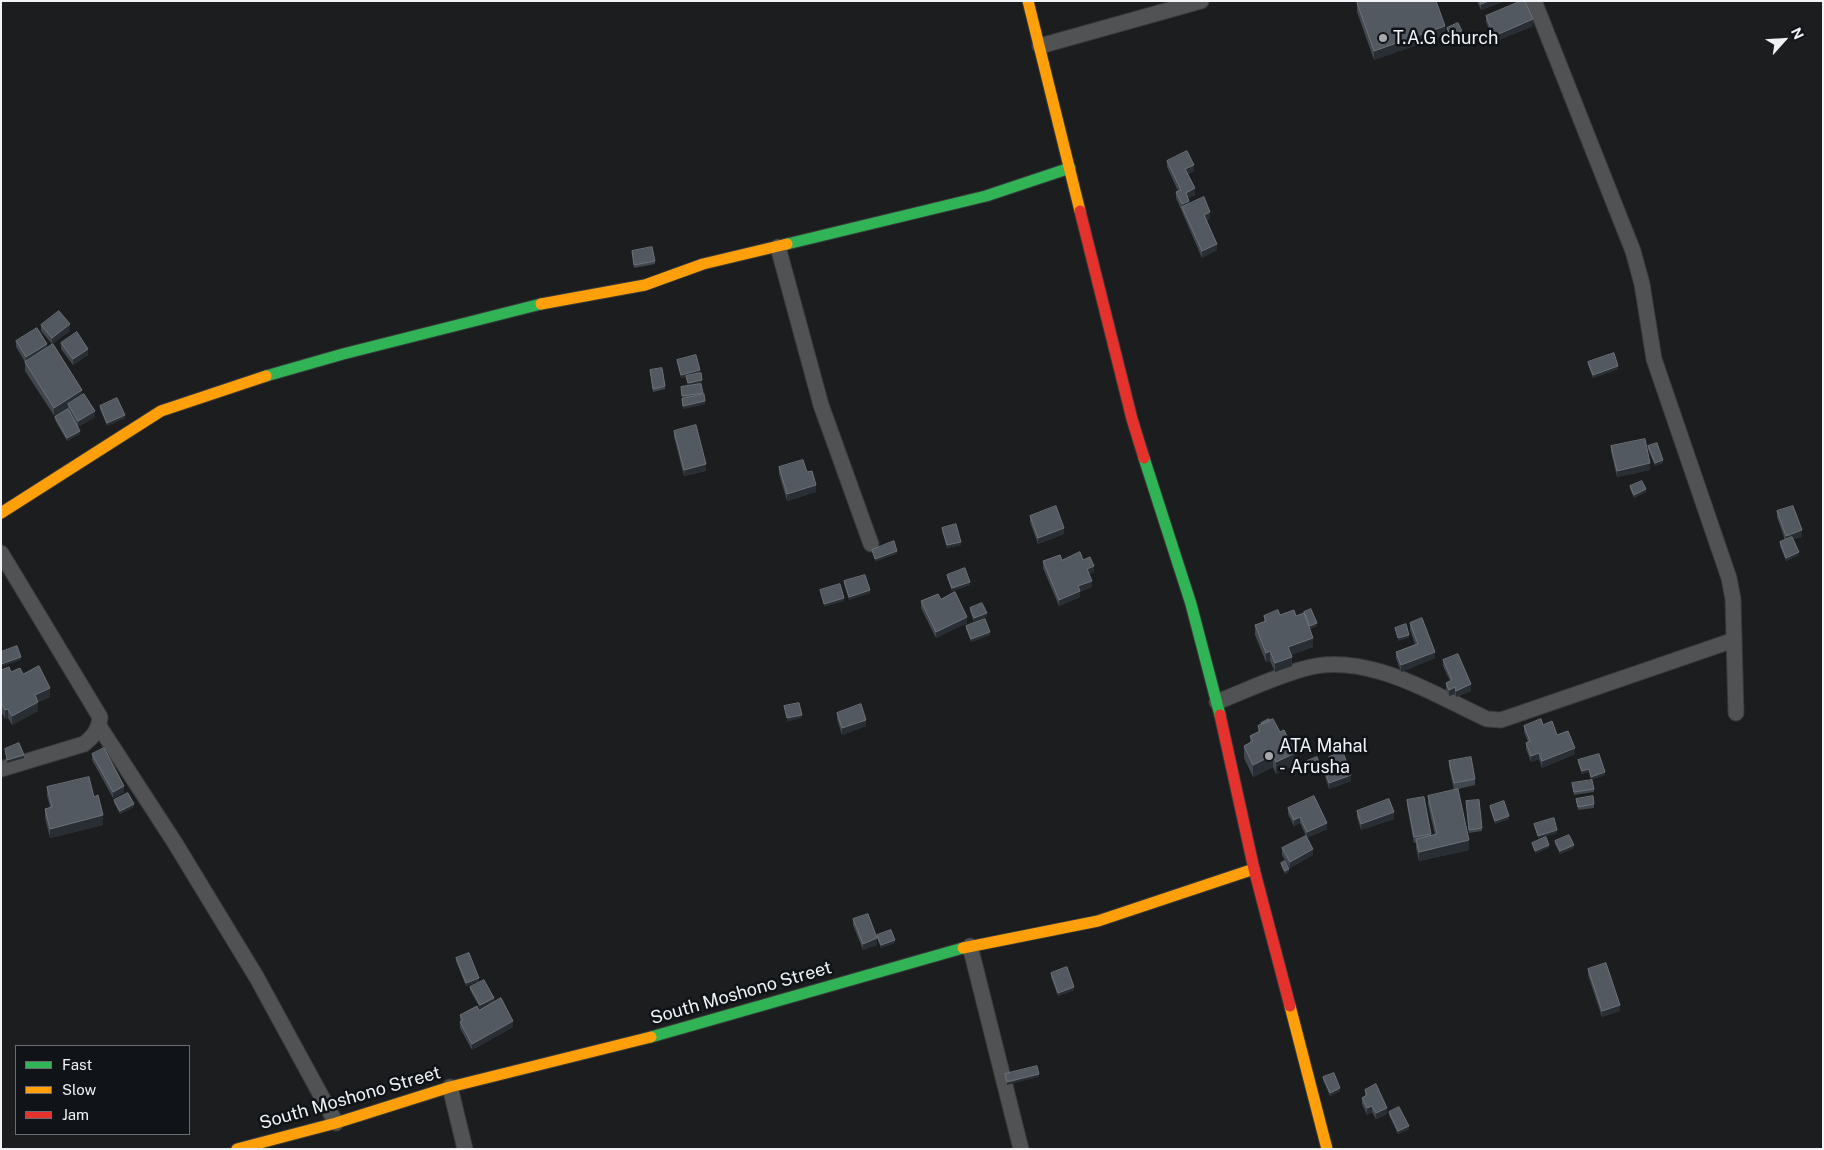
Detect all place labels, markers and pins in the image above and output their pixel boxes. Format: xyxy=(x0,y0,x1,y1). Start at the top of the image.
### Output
place label: T.A.G church xyxy=(1393,27,1498,49)
marker: T.A.G church xyxy=(1377,32,1389,44)
place label: ATA Mahal - Arusha xyxy=(1279,735,1368,778)
marker: ATA Mahal - Arusha xyxy=(1263,750,1275,762)

